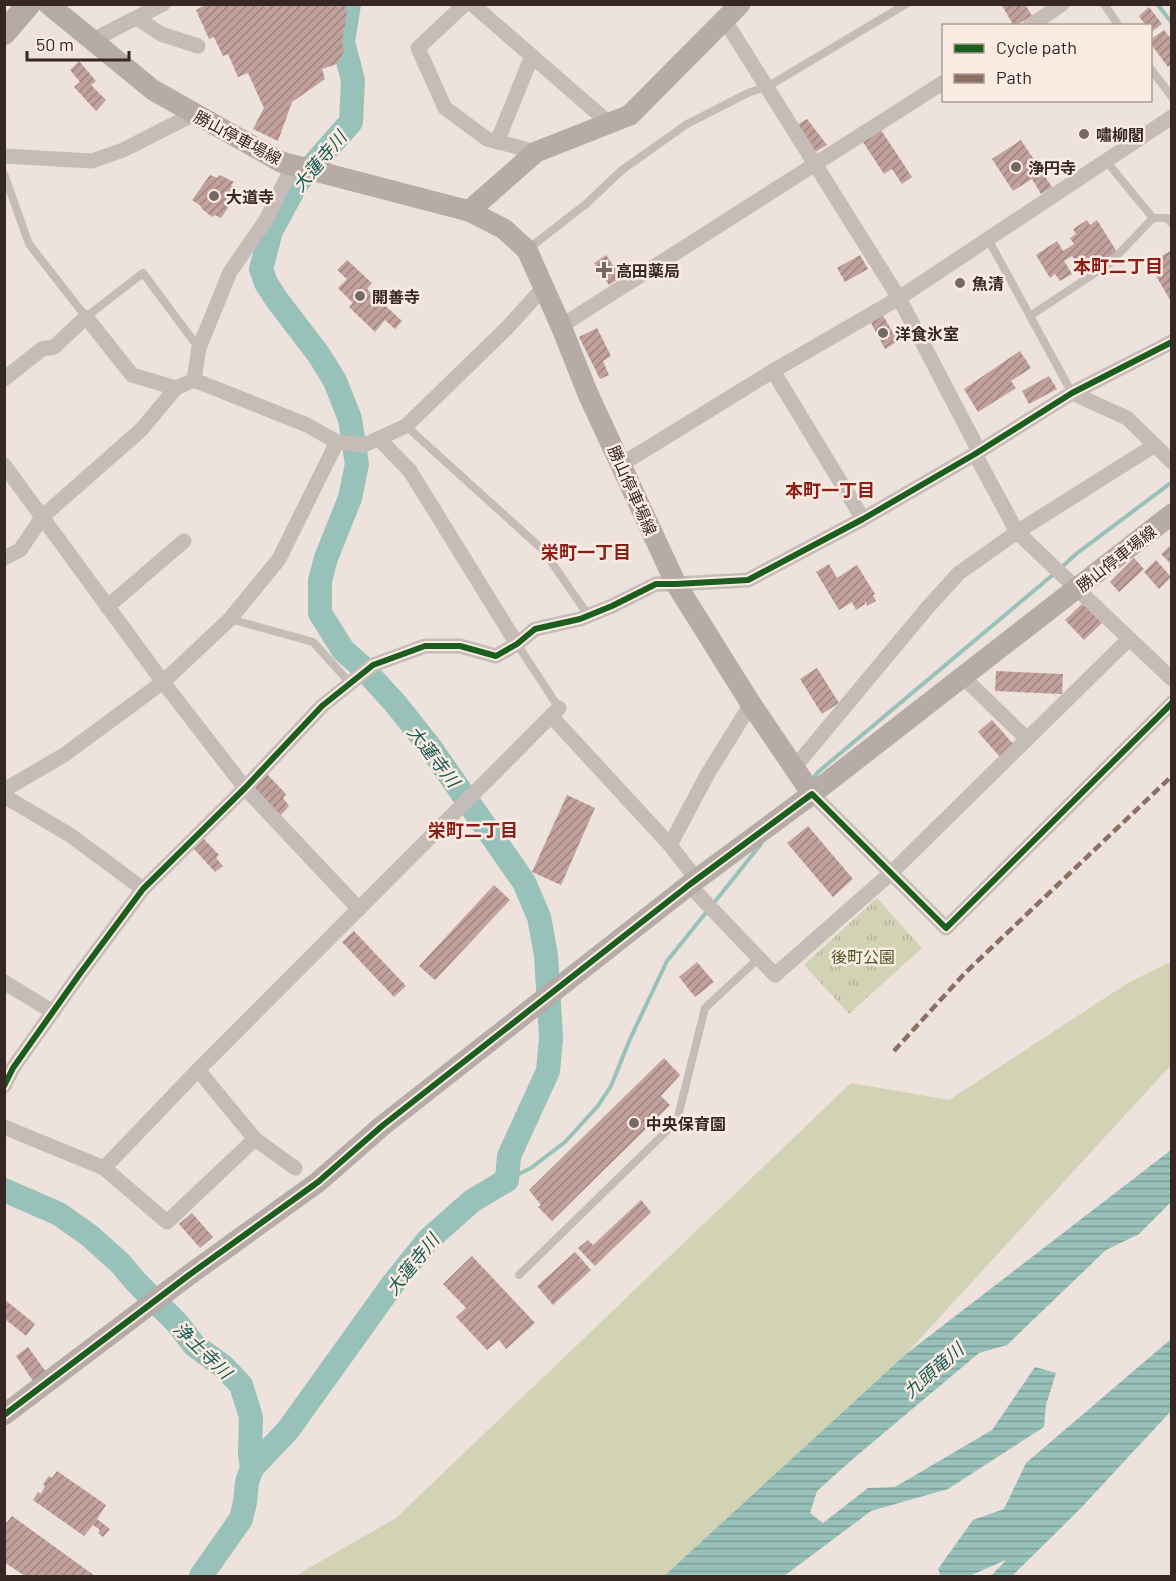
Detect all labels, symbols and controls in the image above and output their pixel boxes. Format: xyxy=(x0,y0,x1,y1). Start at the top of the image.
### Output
scale bar xyxy=(27,24,129,62)
legend xyxy=(942,24,1152,102)
text: 50 m xyxy=(36,33,74,55)
text: Cycle path xyxy=(996,36,1077,58)
text: Path xyxy=(996,66,1032,88)
street label: 勝山停車場線 xyxy=(191,106,285,168)
water label: 大蓮寺川 xyxy=(287,125,352,196)
place label: 嘯柳閣 xyxy=(1096,125,1144,144)
marker: 嘯柳閣 xyxy=(1077,127,1091,141)
place label: 浄円寺 xyxy=(1028,158,1076,177)
marker: 浄円寺 xyxy=(1009,160,1023,174)
place label: 大道寺 xyxy=(226,187,274,206)
marker: 大道寺 xyxy=(207,189,221,203)
district label: 本町二丁目 xyxy=(1073,255,1163,277)
place label: 高田薬局 xyxy=(616,261,680,280)
marker: 高田薬局 xyxy=(597,263,611,277)
place label: 魚清 xyxy=(972,274,1004,293)
marker: 魚清 xyxy=(953,276,967,290)
place label: 開善寺 xyxy=(372,287,420,306)
marker: 開善寺 xyxy=(353,289,367,303)
place label: 洋食氷室 xyxy=(895,324,959,343)
marker: 洋食氷室 xyxy=(876,326,890,340)
street label: 勝山停車場線 xyxy=(605,442,661,538)
district label: 本町一丁目 xyxy=(785,479,875,501)
street label: 勝山停車場線 xyxy=(1072,521,1160,595)
district label: 栄町一丁目 xyxy=(541,541,631,563)
water label: 大蓮寺川 xyxy=(403,721,466,793)
district label: 栄町二丁目 xyxy=(428,819,518,841)
park label: 後町公園 xyxy=(831,947,895,966)
place label: 中央保育園 xyxy=(646,1114,726,1133)
marker: 中央保育園 xyxy=(627,1116,641,1130)
water label: 大蓮寺川 xyxy=(381,1228,444,1299)
water label: 浄土寺川 xyxy=(169,1317,238,1384)
water label: 九頭竜川 xyxy=(899,1337,969,1402)

